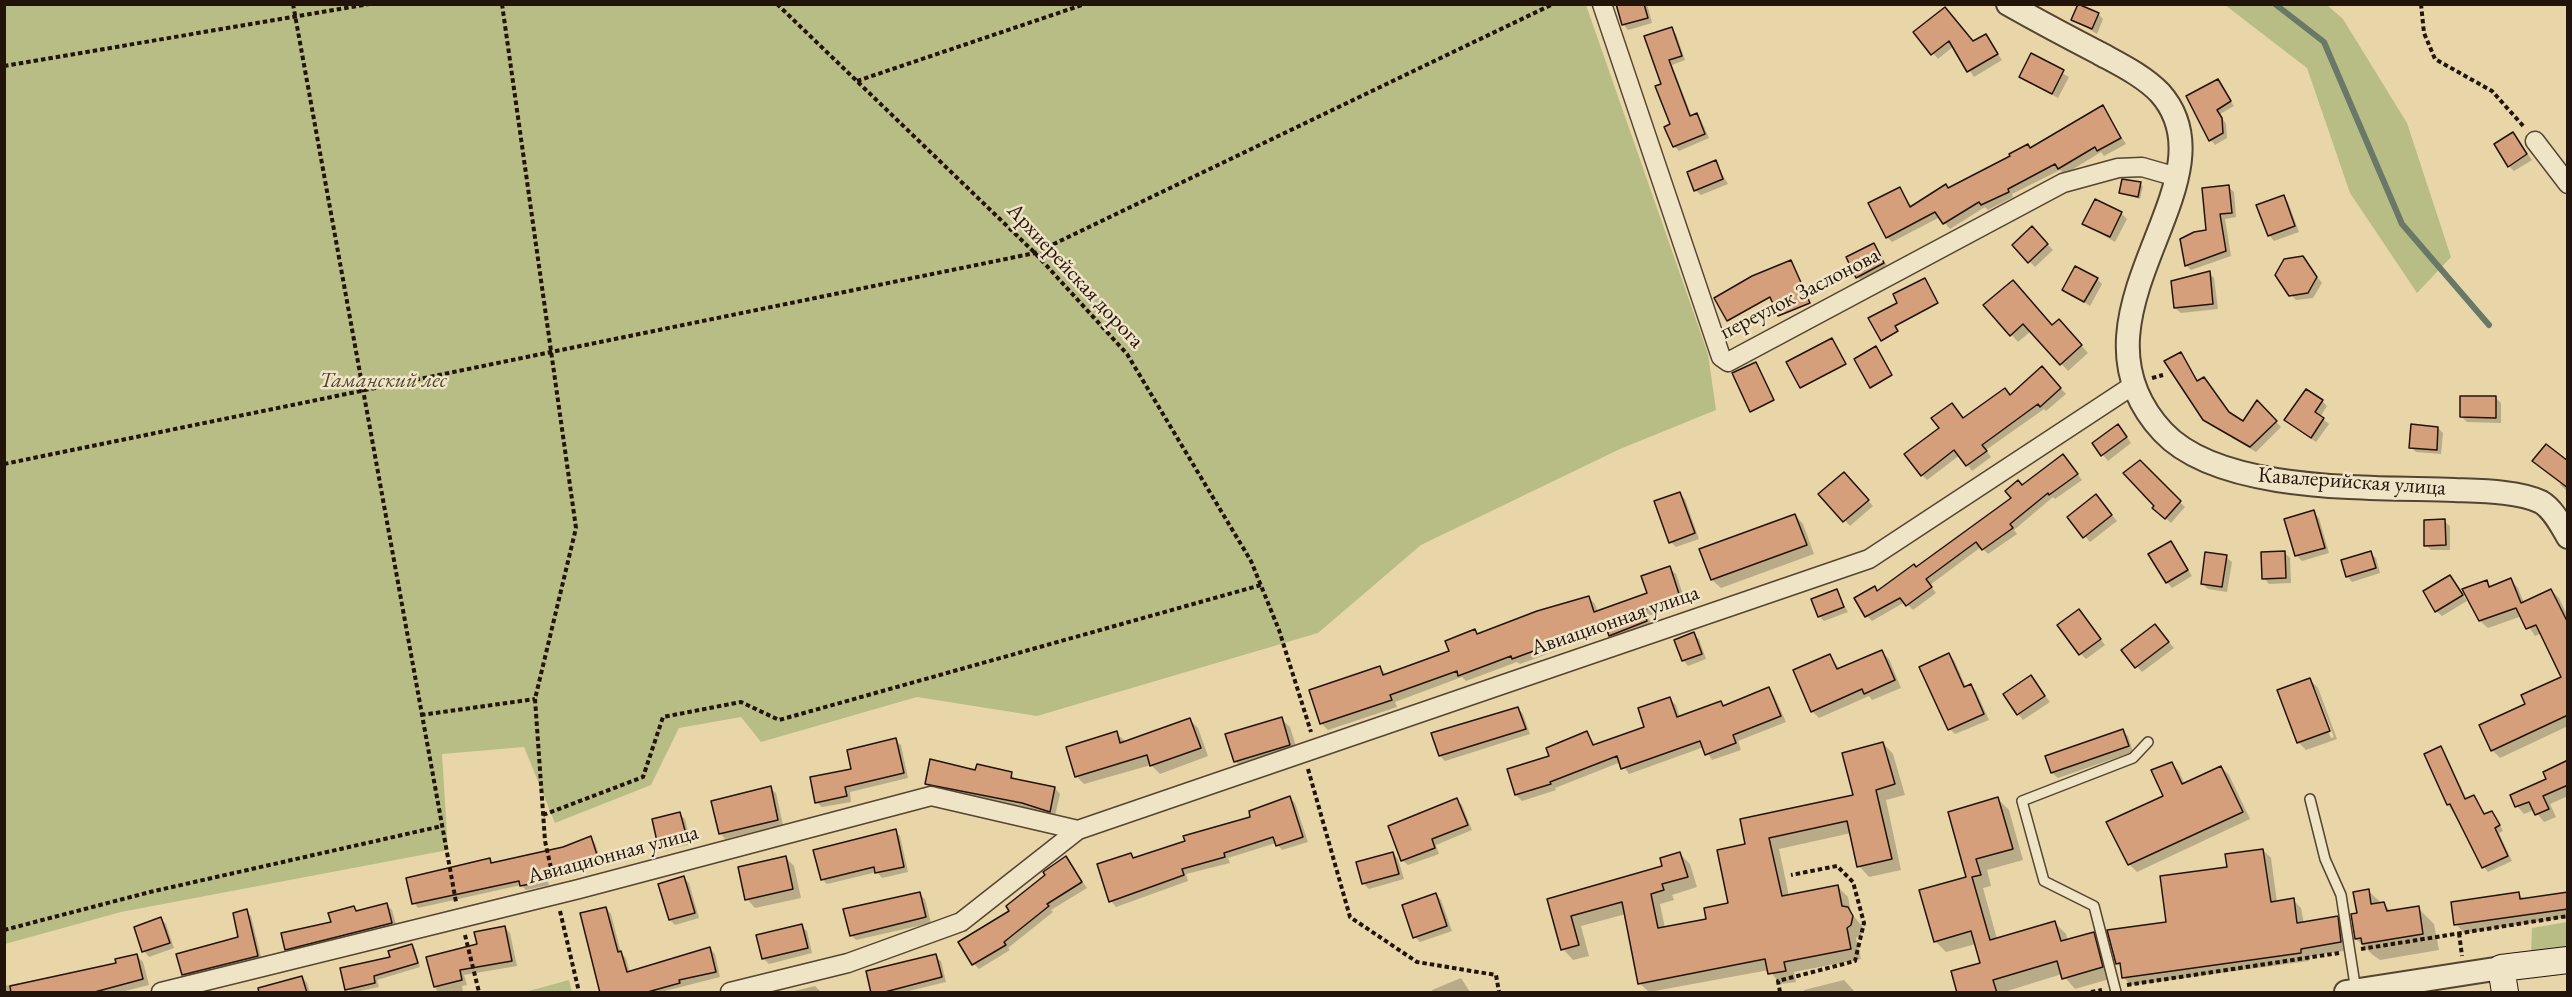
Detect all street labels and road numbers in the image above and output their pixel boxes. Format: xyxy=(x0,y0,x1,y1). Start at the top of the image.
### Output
street label: Архиерейская дорога xyxy=(1001,198,1149,354)
street label: переулок Заслонова xyxy=(1716,242,1884,346)
street label: Кавалерийская улица xyxy=(2257,462,2447,502)
street label: Авиационная улица xyxy=(1527,580,1703,662)
street label: Авиационная улица xyxy=(525,819,701,891)

